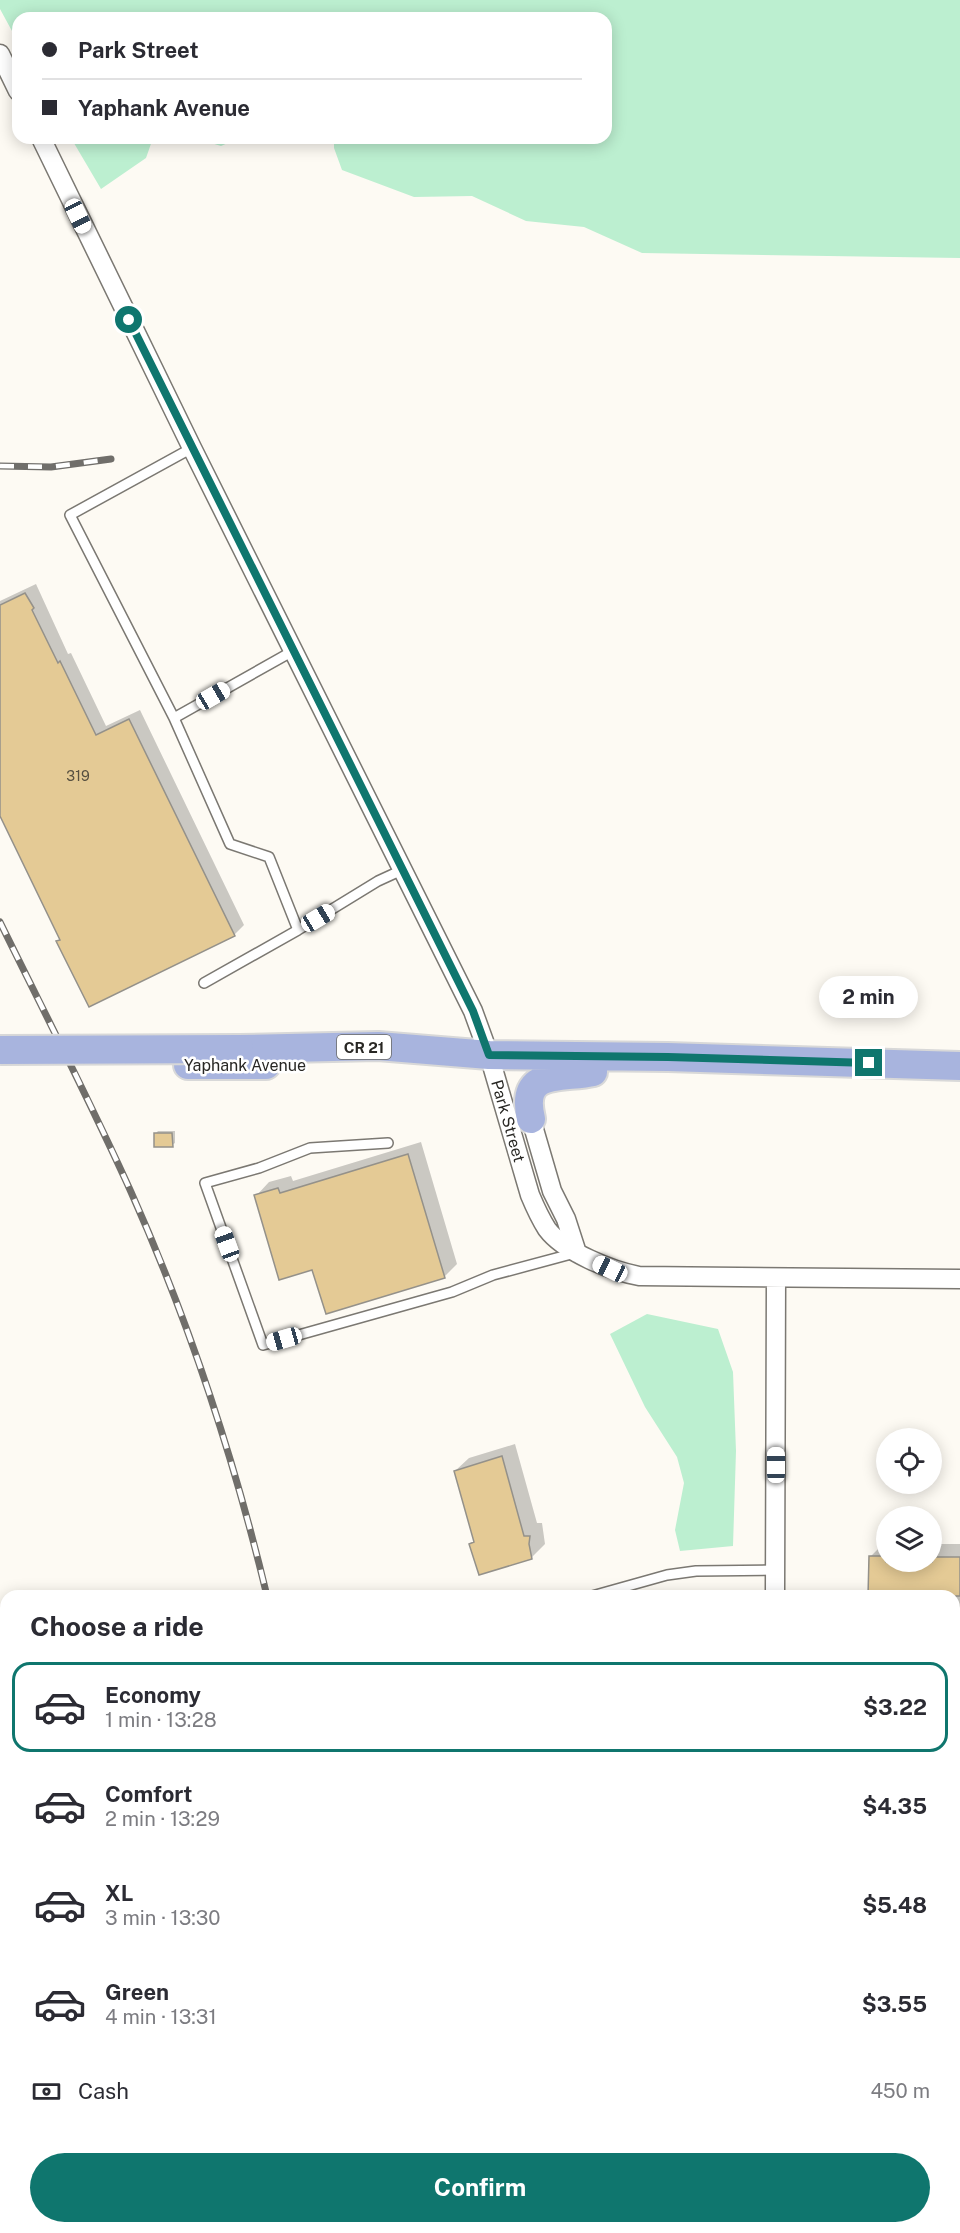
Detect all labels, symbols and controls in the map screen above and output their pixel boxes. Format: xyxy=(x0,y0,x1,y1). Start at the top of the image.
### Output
text: Park Street xyxy=(78,37,199,63)
text: Yaphank Avenue xyxy=(78,95,250,121)
car xyxy=(62,196,94,236)
route start xyxy=(115,306,142,333)
car xyxy=(193,679,233,713)
house number: 319 xyxy=(66,768,90,784)
car xyxy=(298,901,338,935)
callout: 2 min xyxy=(820,976,918,1018)
text: 2 min xyxy=(842,985,895,1009)
road number: CR 21 xyxy=(337,1035,391,1059)
route end xyxy=(855,1049,882,1076)
street label: Yaphank Avenue xyxy=(184,1056,306,1075)
street label: Park Street xyxy=(487,1078,529,1164)
car xyxy=(212,1224,242,1264)
car xyxy=(590,1253,630,1285)
car xyxy=(264,1325,304,1353)
map controls xyxy=(876,1428,942,1572)
button: locate xyxy=(876,1428,942,1494)
car xyxy=(767,1447,785,1483)
button: layers xyxy=(876,1506,942,1572)
text: Choose a ride xyxy=(30,1610,204,1642)
icon: car xyxy=(33,1680,87,1734)
text: Economy xyxy=(105,1682,201,1708)
text: $3.22 xyxy=(863,1694,927,1720)
text: 1 min · 13:28 xyxy=(105,1708,217,1732)
icon: car xyxy=(33,1779,87,1833)
text: Comfort xyxy=(105,1781,192,1807)
text: $4.35 xyxy=(862,1793,927,1819)
text: 2 min · 13:29 xyxy=(105,1807,220,1831)
icon: car xyxy=(33,1878,87,1932)
text: XL xyxy=(105,1880,133,1906)
text: $5.48 xyxy=(862,1892,927,1918)
text: 3 min · 13:30 xyxy=(105,1906,221,1930)
icon: car xyxy=(33,1977,87,2031)
text: Green xyxy=(105,1979,169,2005)
text: $3.55 xyxy=(862,1991,927,2017)
text: 4 min · 13:31 xyxy=(105,2005,217,2029)
icon: cash xyxy=(30,2075,63,2108)
text: Cash xyxy=(78,2078,129,2104)
text: 450 m xyxy=(870,2079,930,2103)
button: Confirm xyxy=(30,2153,930,2222)

